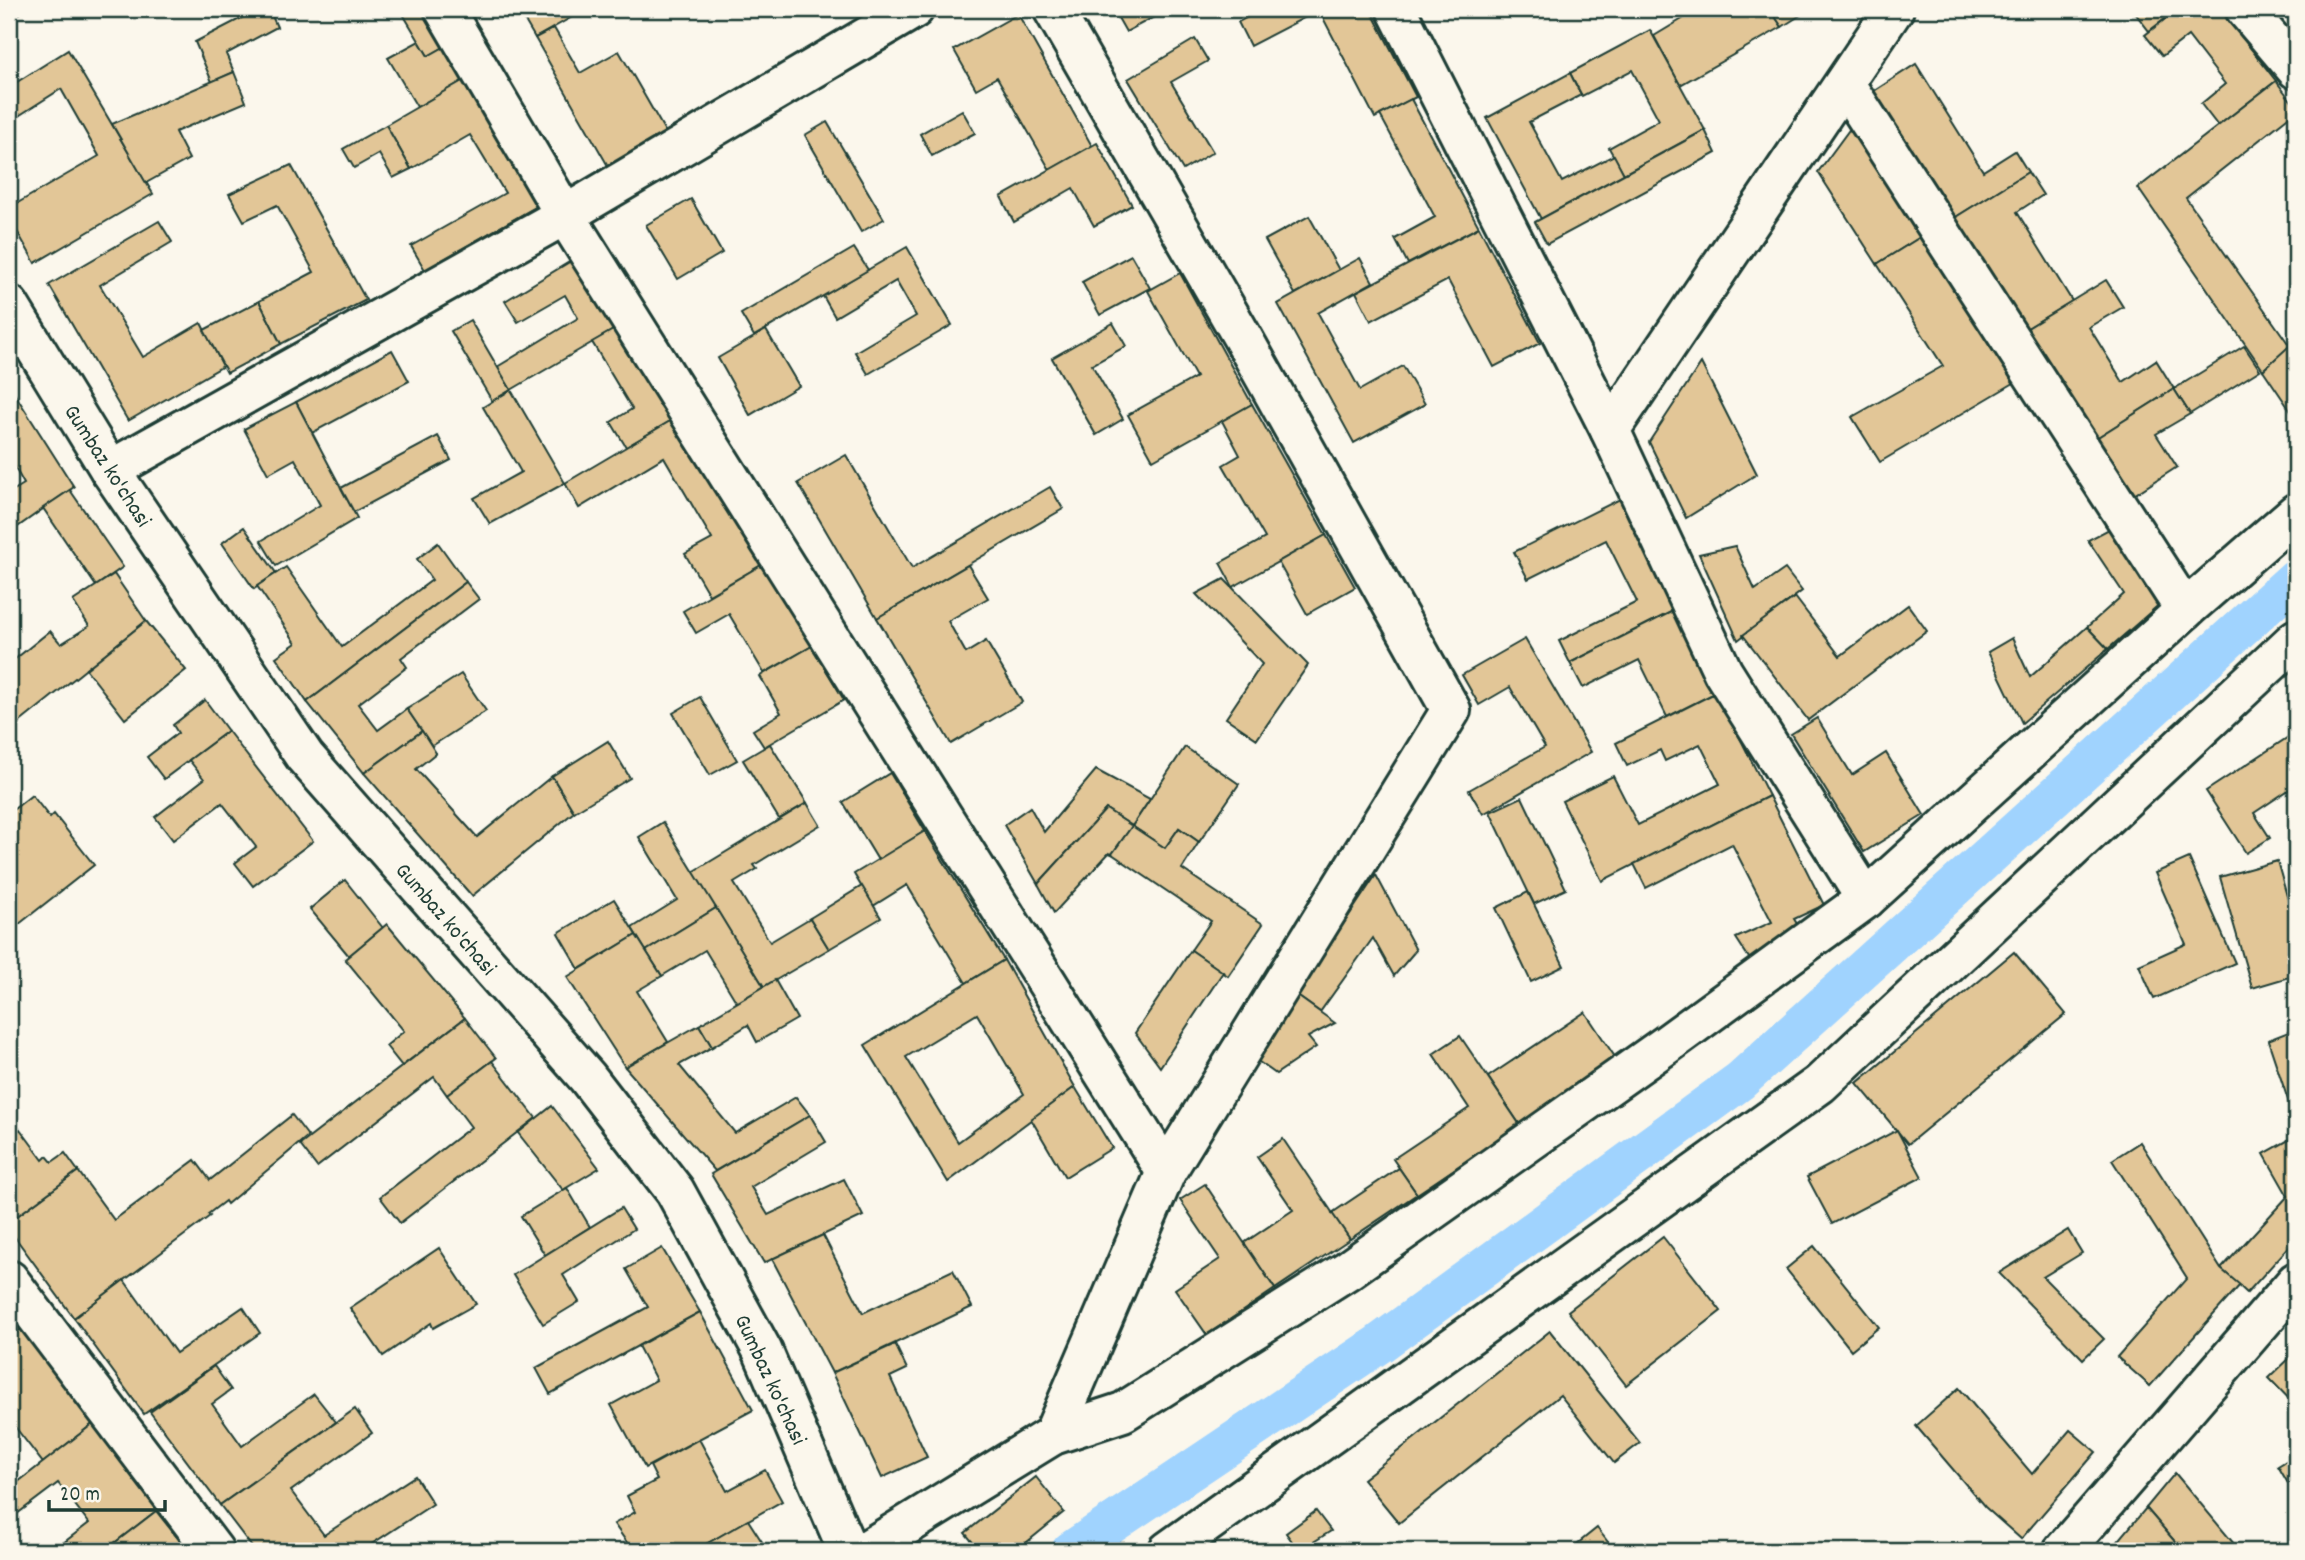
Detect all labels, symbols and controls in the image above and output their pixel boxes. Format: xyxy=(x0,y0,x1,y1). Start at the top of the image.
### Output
street label: Gumbaz ko'chasi xyxy=(54,399,158,535)
street label: Gumbaz ko'chasi xyxy=(386,856,503,984)
street label: Gumbaz ko'chasi xyxy=(724,1310,814,1451)
scale bar xyxy=(49,1469,164,1513)
text: 20 m xyxy=(60,1481,100,1511)

